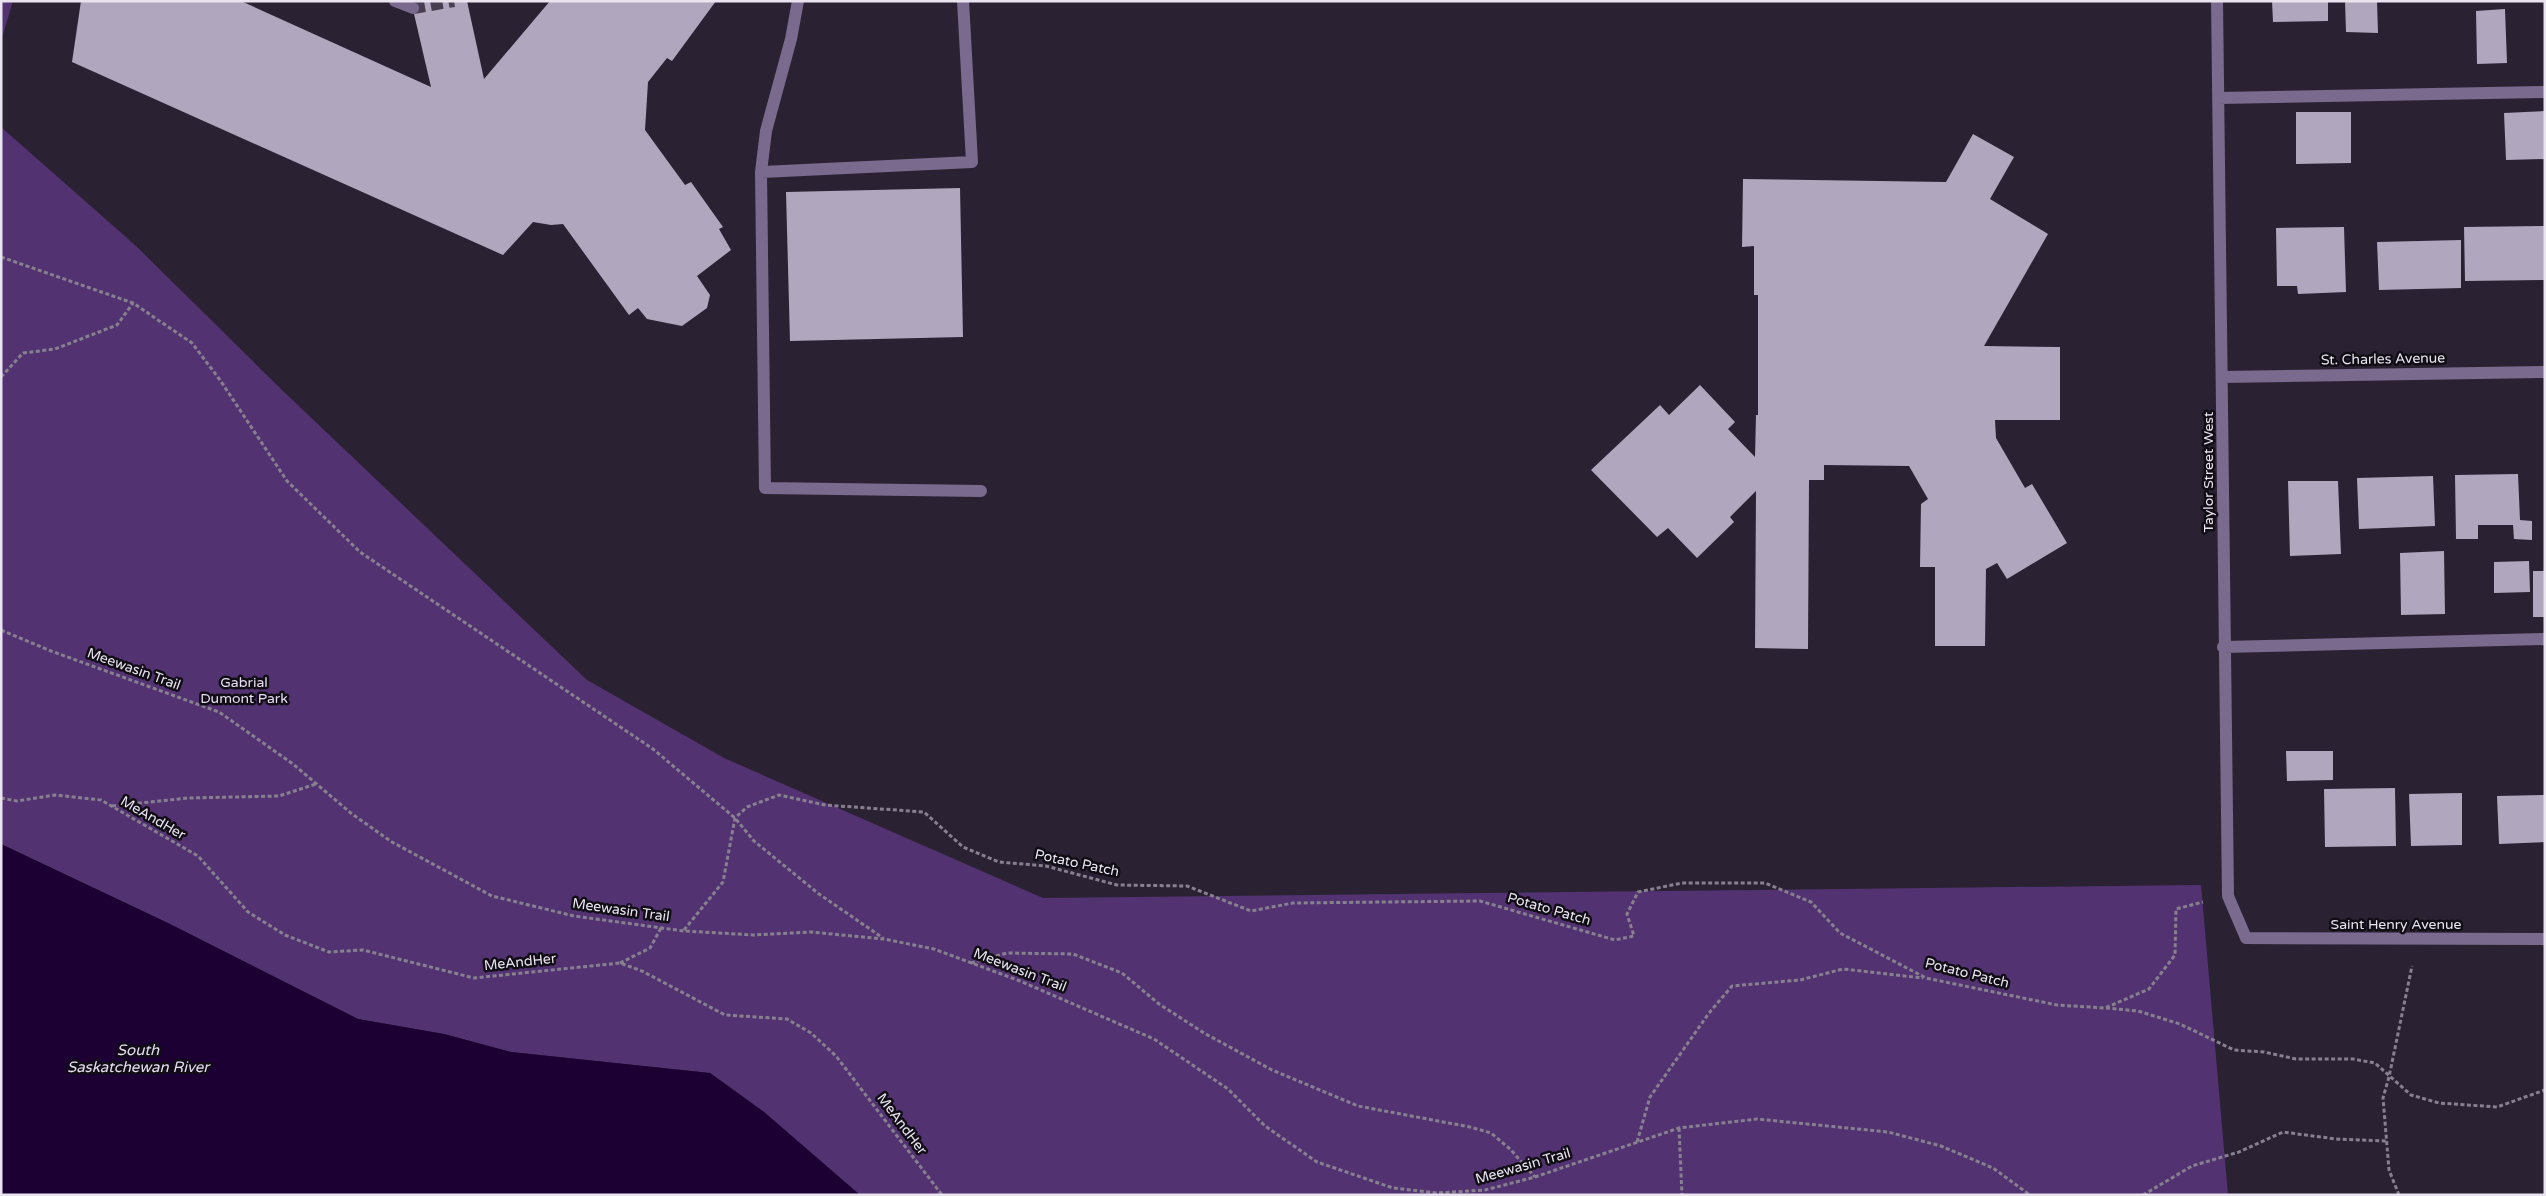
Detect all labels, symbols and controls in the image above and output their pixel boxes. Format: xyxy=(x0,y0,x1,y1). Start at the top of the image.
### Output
street label: St. Charles Avenue xyxy=(2321,349,2445,369)
street label: Taylor Street West xyxy=(2200,411,2217,532)
street label: Meewasin Trail xyxy=(85,644,183,694)
park label: Gabrial Dumont Park xyxy=(200,674,288,707)
street label: MeAndHer xyxy=(117,793,189,844)
street label: Potato Patch xyxy=(1033,846,1121,880)
street label: Potato Patch xyxy=(1505,889,1593,929)
street label: Meewasin Trail xyxy=(571,895,671,925)
street label: Saint Henry Avenue xyxy=(2331,916,2461,933)
street label: Meewasin Trail xyxy=(971,944,1069,996)
street label: MeAndHer xyxy=(483,950,558,974)
street label: Potato Patch xyxy=(1923,954,2011,992)
water label: South Saskatchewan River xyxy=(67,1041,211,1076)
street label: MeAndHer xyxy=(873,1090,931,1159)
street label: Meewasin Trail xyxy=(1473,1144,1573,1188)

